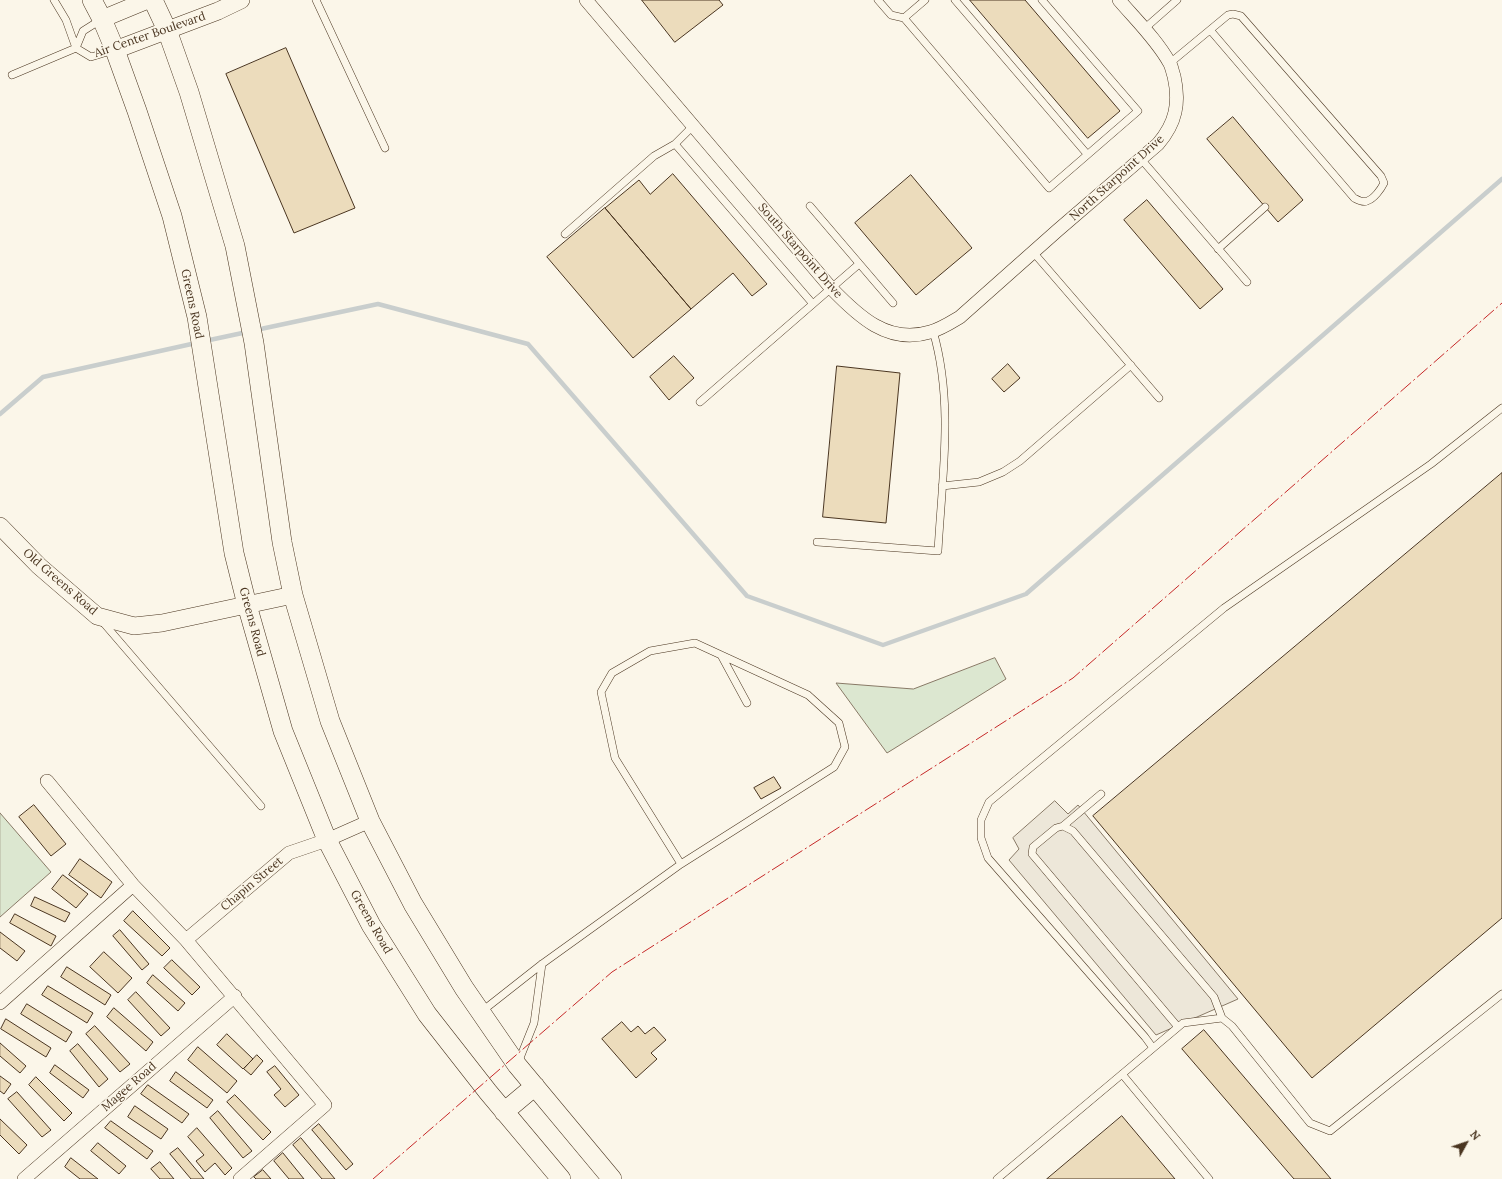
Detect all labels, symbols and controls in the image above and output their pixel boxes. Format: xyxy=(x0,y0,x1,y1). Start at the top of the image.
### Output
street label: Air Center Boulevard xyxy=(93,9,207,61)
street label: North Starpoint Drive xyxy=(1067,132,1167,224)
street label: South Starpoint Drive xyxy=(755,201,845,301)
street label: Greens Road xyxy=(178,268,206,340)
street label: Old Greens Road xyxy=(20,546,100,618)
street label: Greens Road xyxy=(236,586,268,658)
street label: Chapin Street xyxy=(218,854,286,914)
street label: Greens Road xyxy=(347,888,395,956)
street label: Magee Road xyxy=(99,1059,159,1115)
north arrow xyxy=(1446,1123,1486,1163)
text: N xyxy=(1467,1128,1483,1143)

